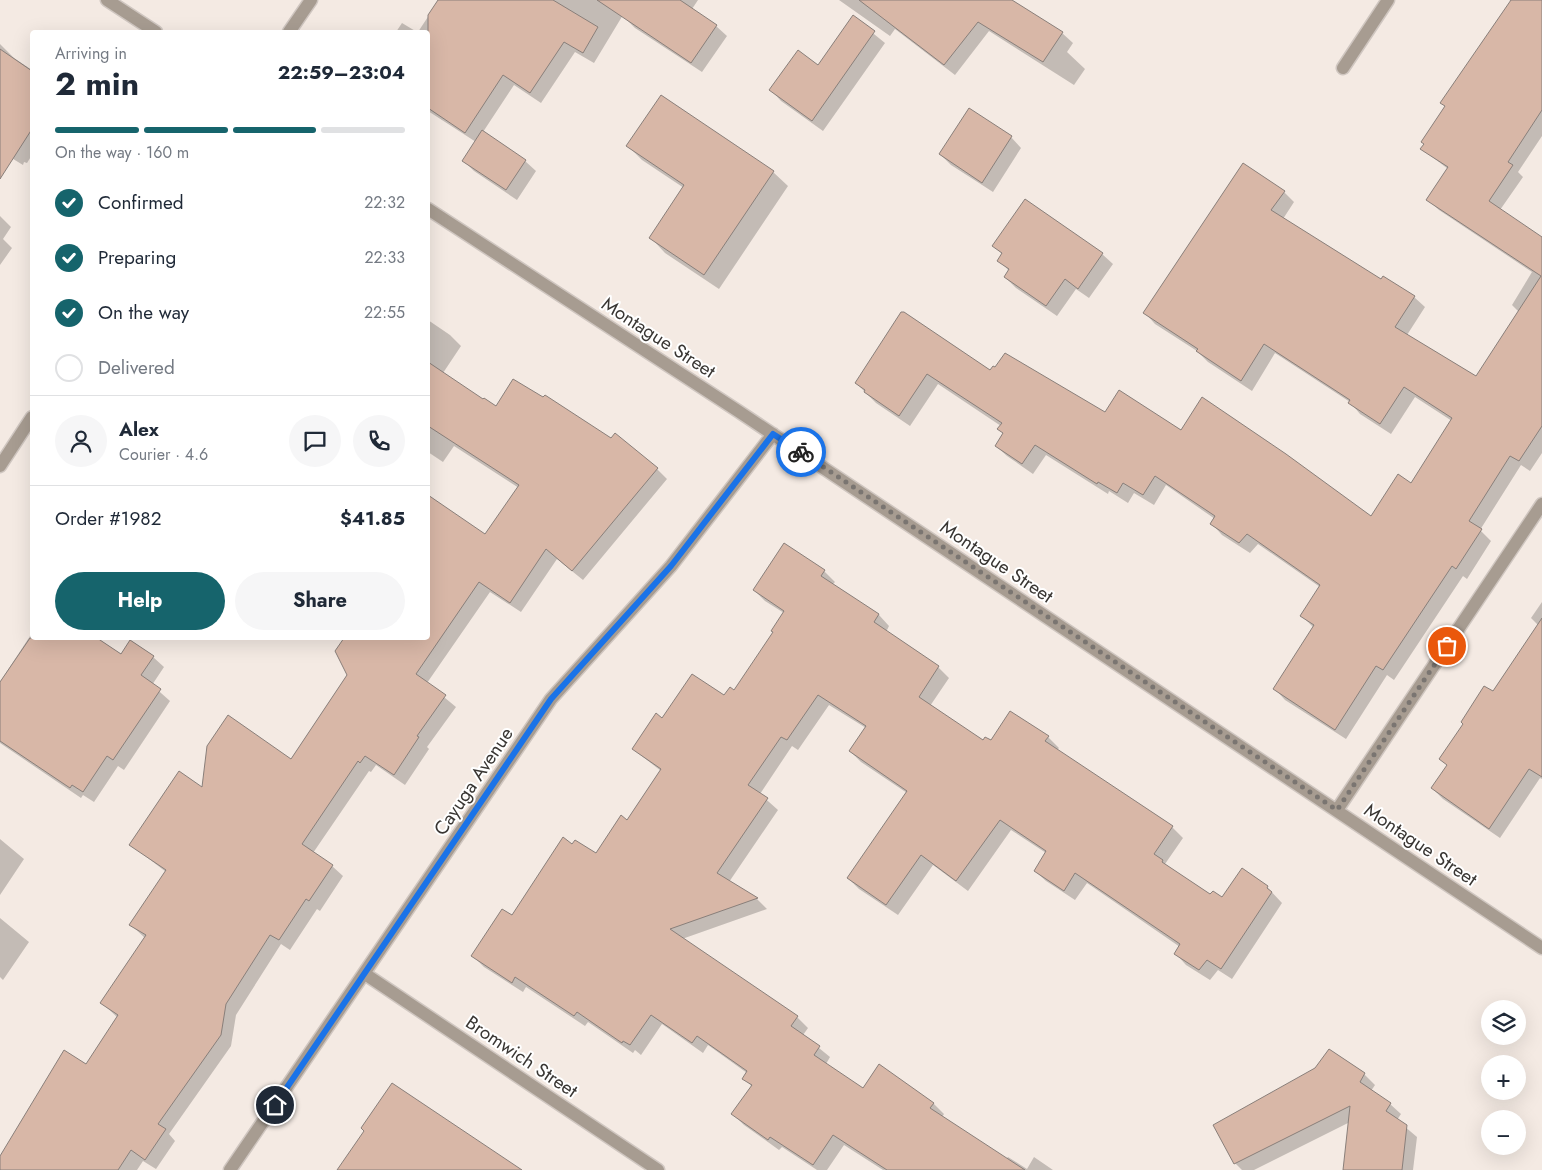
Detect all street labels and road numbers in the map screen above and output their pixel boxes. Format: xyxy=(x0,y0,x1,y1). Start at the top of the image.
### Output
street label: Montague Street xyxy=(596,290,721,385)
street label: Montague Street xyxy=(935,514,1059,609)
street label: Cayuga Avenue xyxy=(427,722,520,841)
street label: Montague Street xyxy=(1359,797,1483,892)
street label: Bromwich Street xyxy=(460,1009,583,1104)

